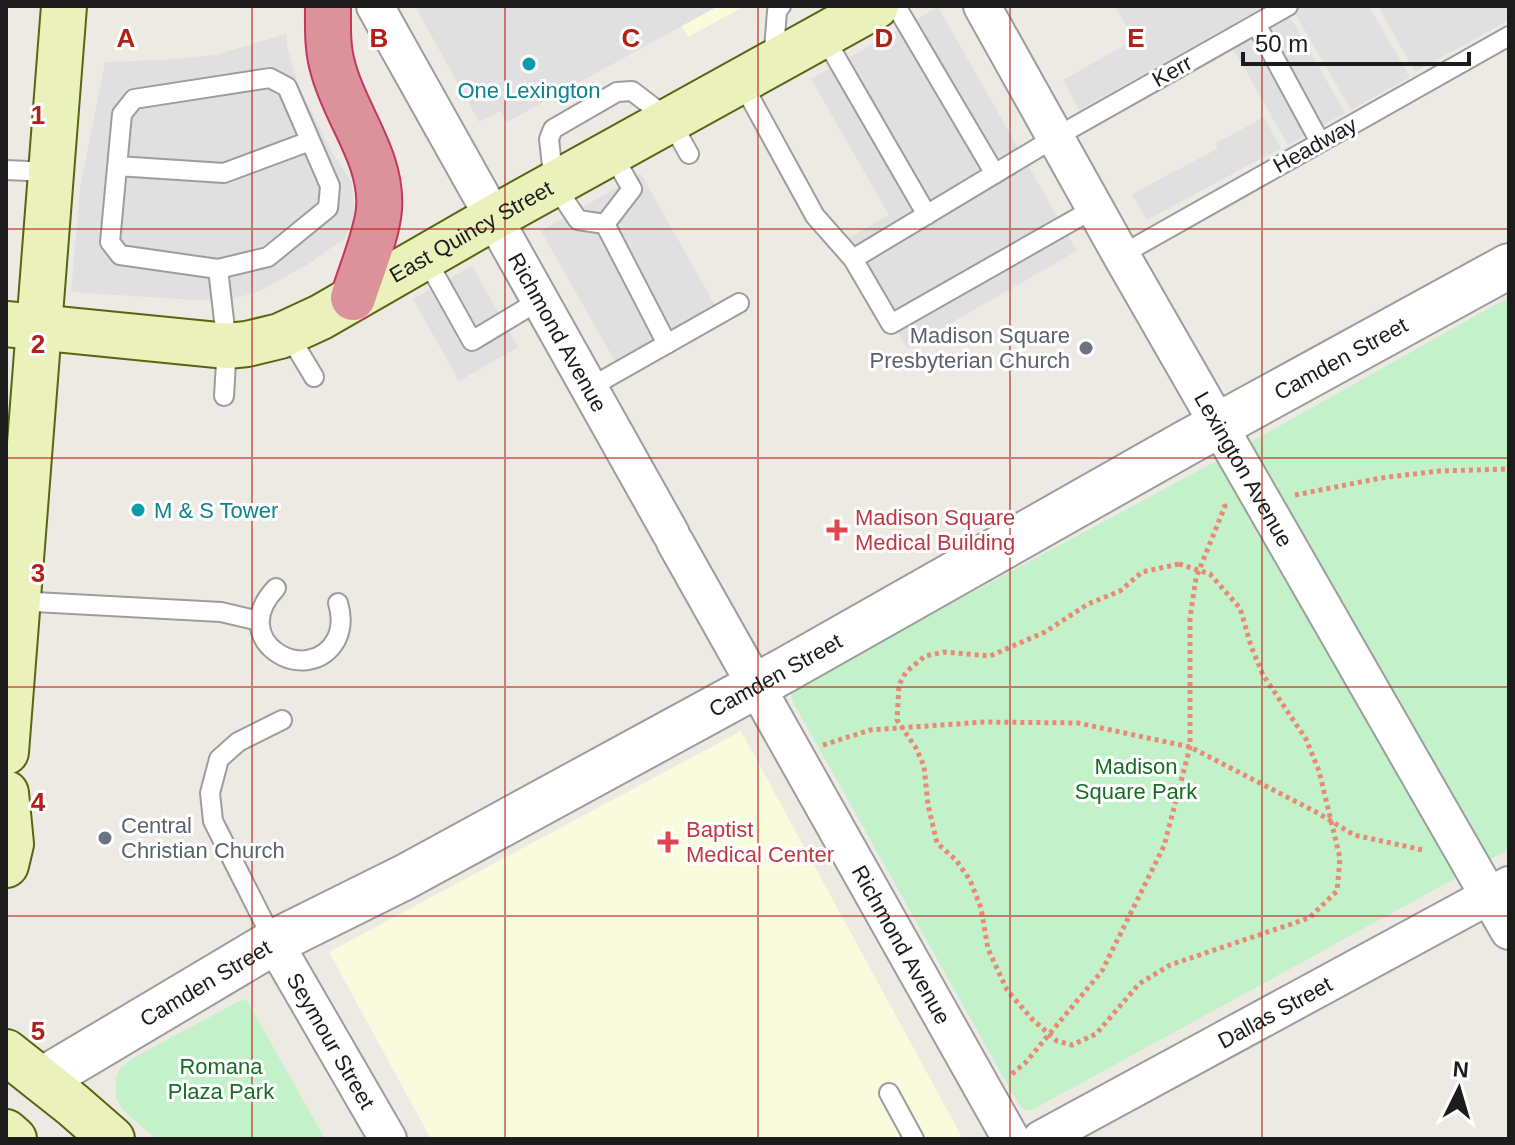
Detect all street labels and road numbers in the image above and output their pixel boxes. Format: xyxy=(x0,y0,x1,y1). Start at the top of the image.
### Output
street label: Kerr xyxy=(1148,50,1196,92)
street label: Headway xyxy=(1269,112,1361,178)
street label: East Quincy Street xyxy=(385,175,557,287)
street label: Richmond Avenue xyxy=(503,248,612,416)
street label: Camden Street xyxy=(1270,312,1412,405)
street label: Lexington Avenue xyxy=(1190,387,1298,551)
street label: Camden Street xyxy=(704,628,846,722)
street label: Richmond Avenue xyxy=(847,861,956,1028)
street label: Camden Street xyxy=(135,934,275,1031)
street label: Seymour Street xyxy=(282,968,380,1113)
street label: Dallas Street xyxy=(1213,971,1336,1053)

